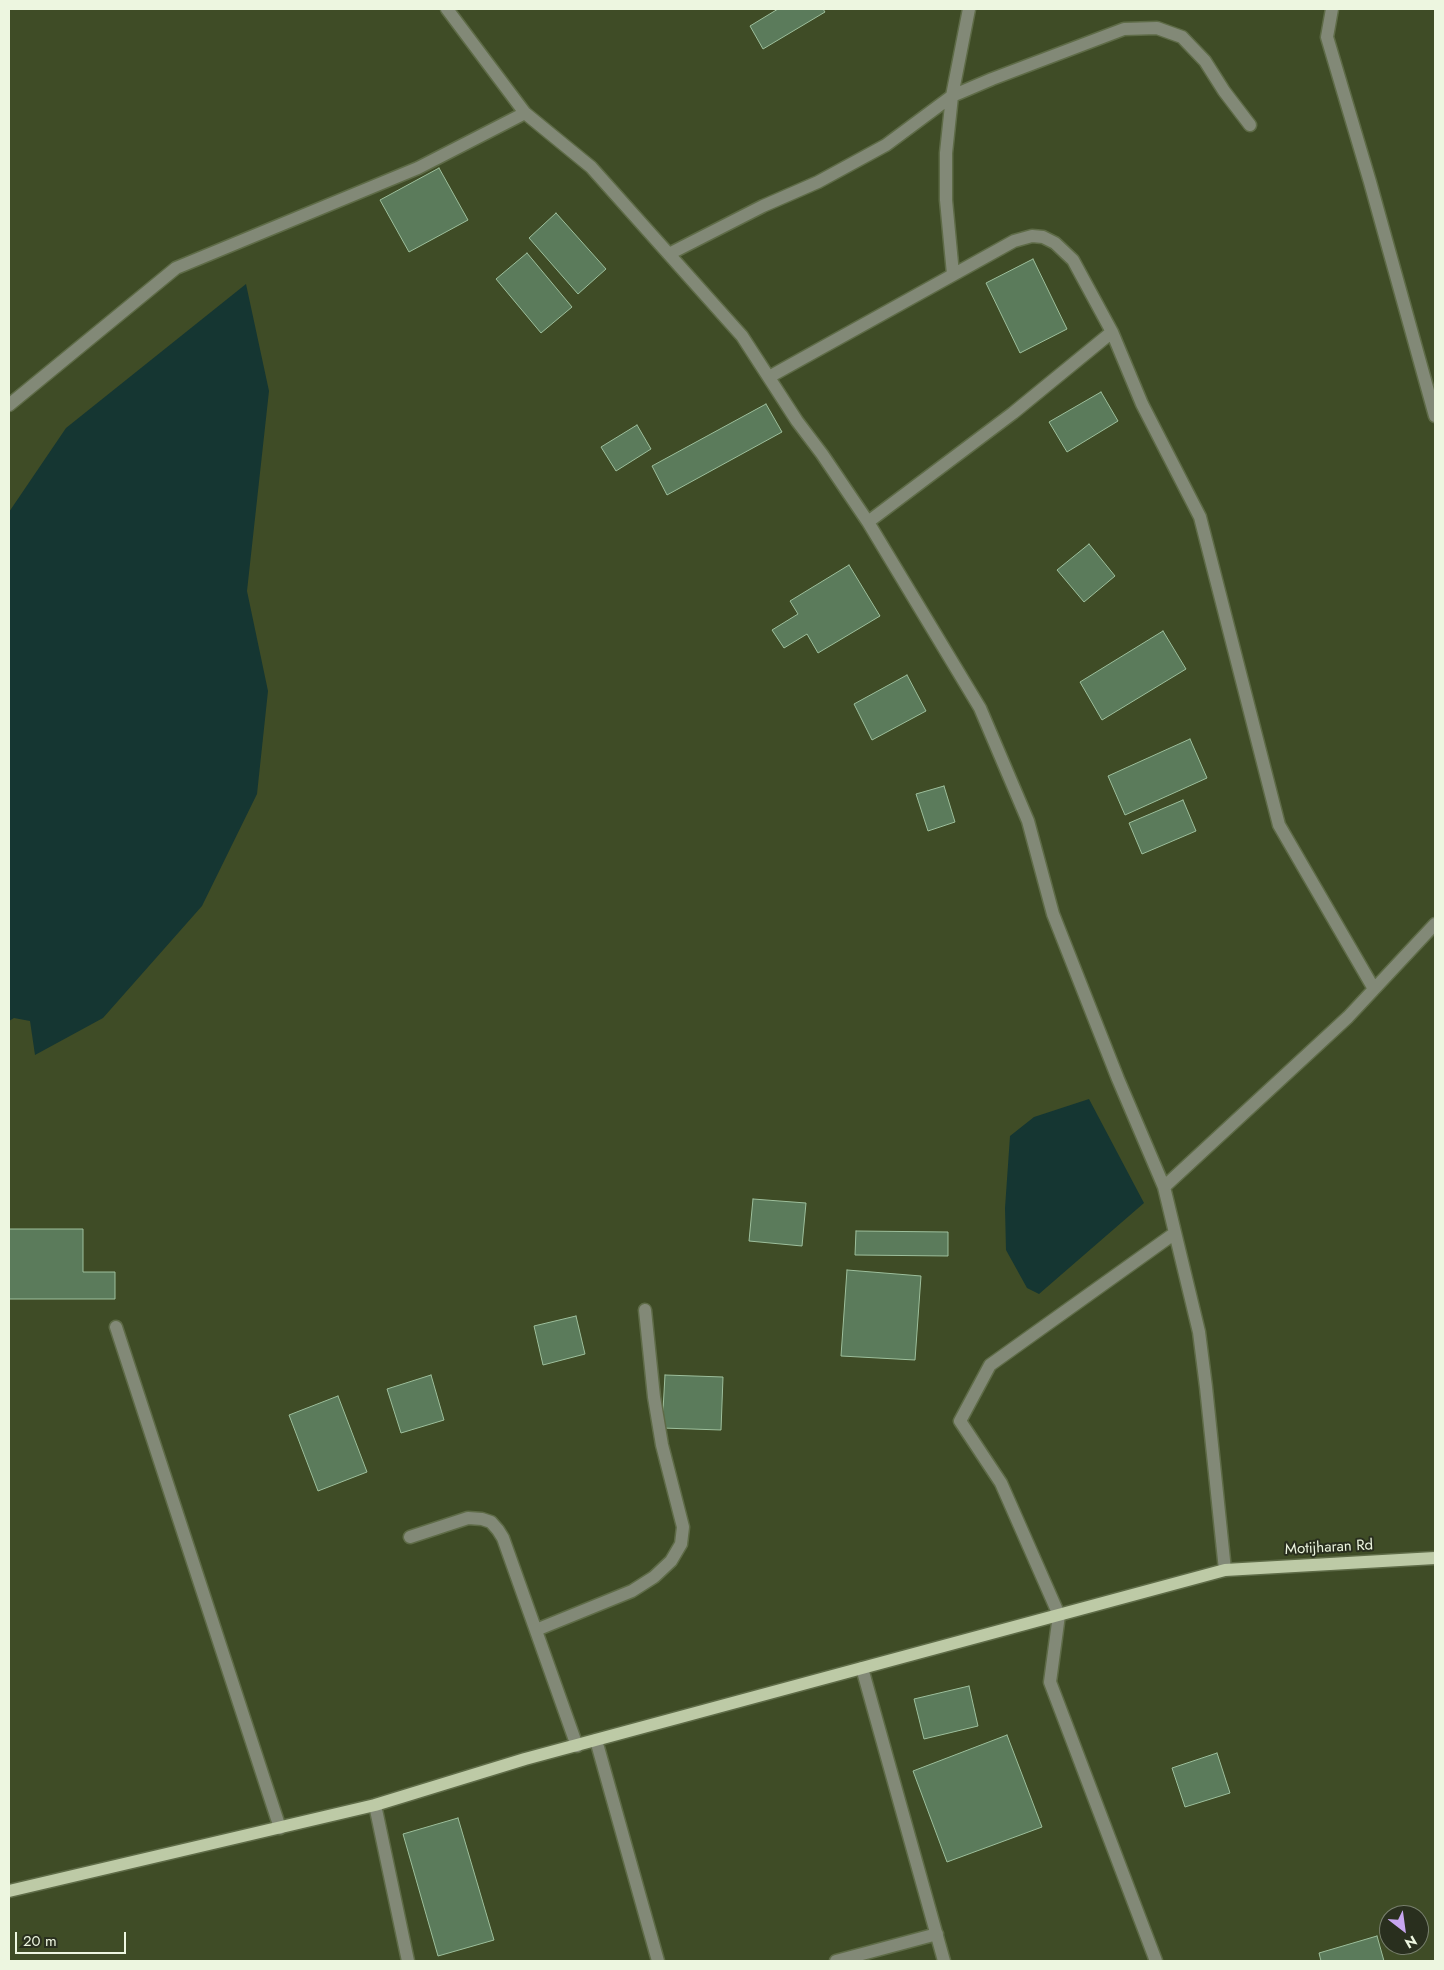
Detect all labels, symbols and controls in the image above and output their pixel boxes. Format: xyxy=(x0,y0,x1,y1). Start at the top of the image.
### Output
street label: Motijharan Rd xyxy=(1284,1537,1374,1559)
north arrow xyxy=(1379,1905,1429,1955)
scale bar xyxy=(18,1922,129,1954)
text: 20 m xyxy=(23,1930,57,1952)
text: N xyxy=(1401,1931,1421,1954)

